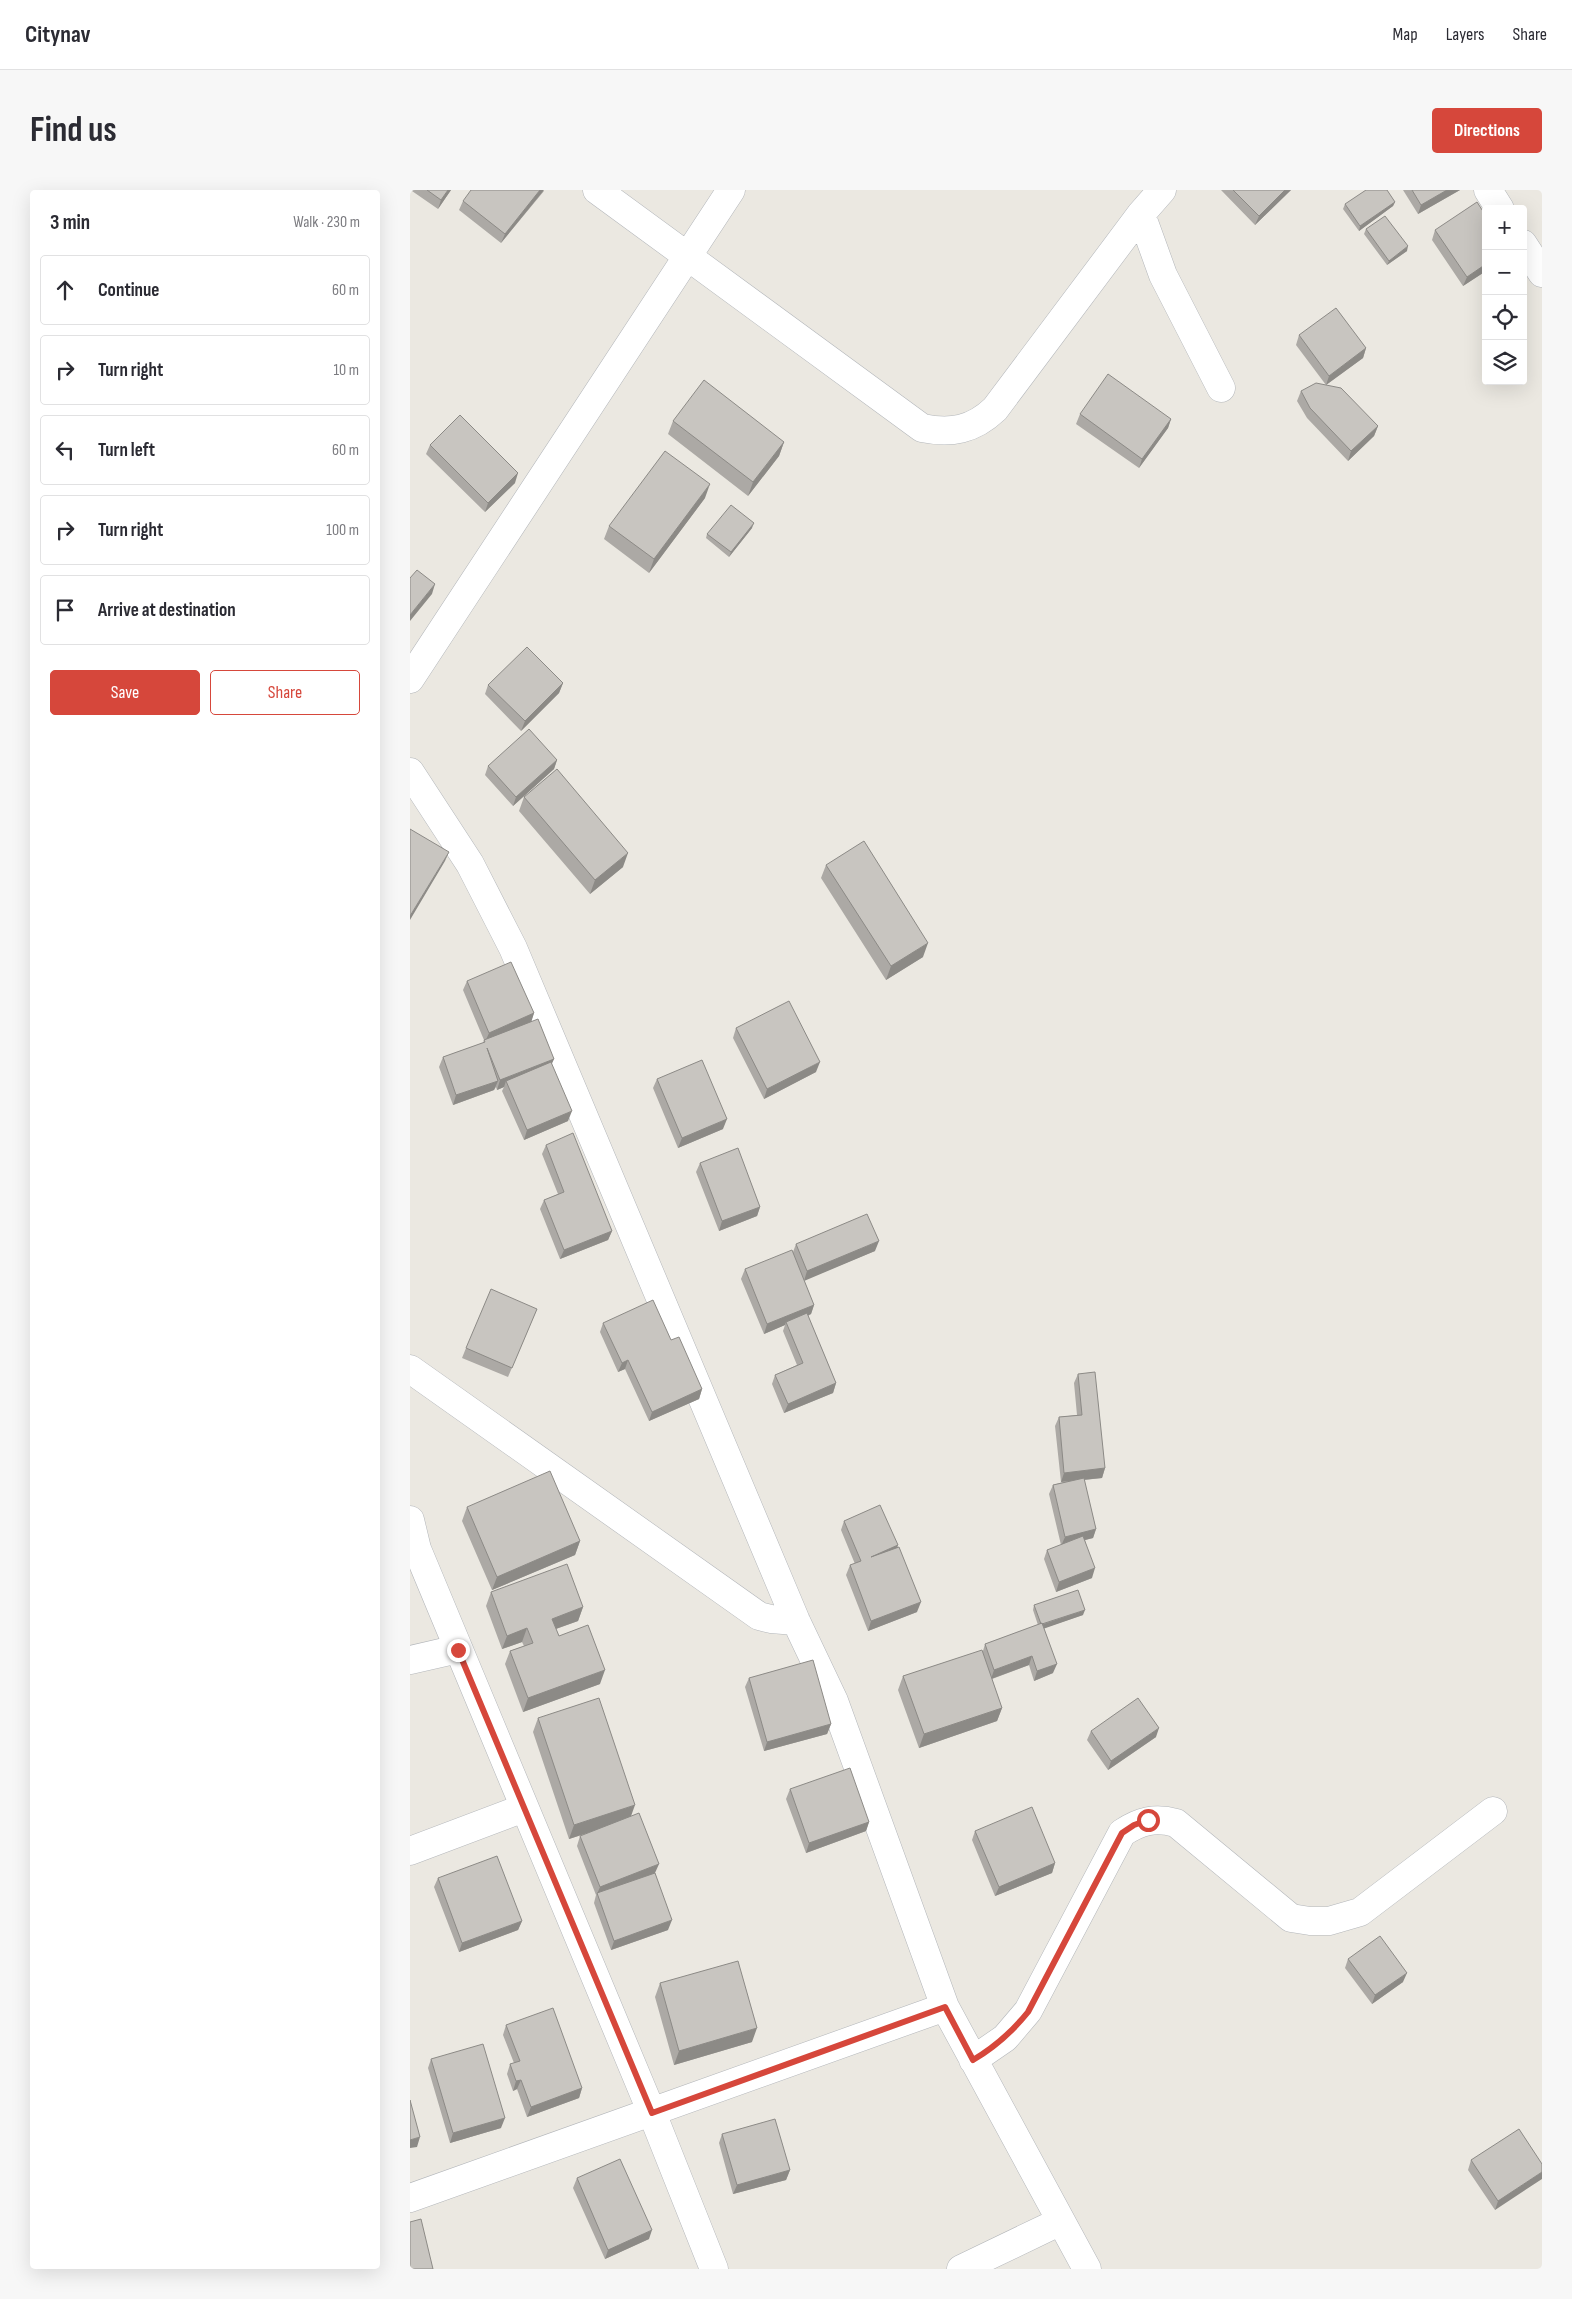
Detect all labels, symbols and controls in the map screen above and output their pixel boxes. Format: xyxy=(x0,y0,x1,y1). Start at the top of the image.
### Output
text: Citynav xyxy=(25,20,91,49)
text: Map xyxy=(1393,24,1418,45)
text: Layers xyxy=(1446,24,1485,45)
text: Share xyxy=(1513,24,1547,45)
button: Directions xyxy=(1432,108,1542,153)
text: Find us xyxy=(30,109,117,152)
map controls xyxy=(1482,205,1527,385)
button: + xyxy=(1482,205,1527,250)
text: 3 min xyxy=(50,210,90,235)
text: Walk · 230 m xyxy=(293,213,360,232)
button: − xyxy=(1482,250,1527,295)
icon: ahead xyxy=(51,276,79,304)
text: Continue xyxy=(98,279,159,302)
text: 60 m xyxy=(332,281,359,300)
button: locate xyxy=(1482,295,1527,340)
button: layers xyxy=(1482,340,1527,385)
icon: right xyxy=(51,356,79,384)
text: Turn right xyxy=(98,359,163,382)
text: 10 m xyxy=(333,361,359,380)
icon: left xyxy=(51,436,79,464)
text: Turn left xyxy=(98,439,155,462)
text: 60 m xyxy=(332,441,359,460)
icon: right xyxy=(51,516,79,544)
text: Turn right xyxy=(98,519,163,542)
text: 100 m xyxy=(326,521,359,540)
icon: arrive xyxy=(51,596,79,624)
text: Arrive at destination xyxy=(98,599,236,622)
button: Save xyxy=(50,670,200,715)
button: Share xyxy=(210,670,360,715)
route end xyxy=(447,1639,470,1662)
route start xyxy=(1137,1809,1160,1832)

